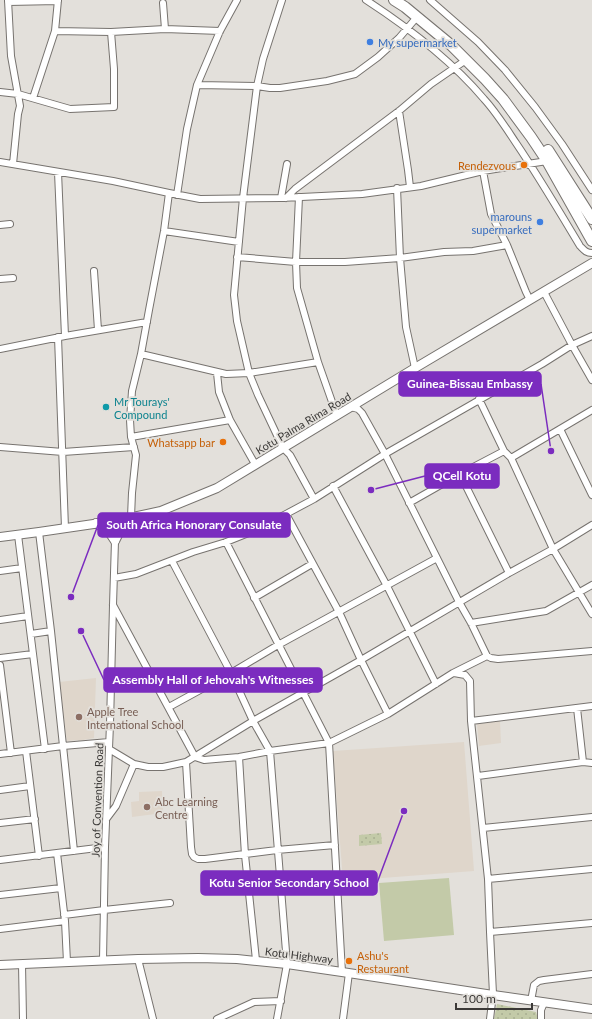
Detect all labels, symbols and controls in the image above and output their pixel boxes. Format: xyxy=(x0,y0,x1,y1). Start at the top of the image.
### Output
place label: My supermarket xyxy=(378,36,457,49)
marker: My supermarket xyxy=(365,37,375,47)
place label: Rendezvous xyxy=(458,159,516,172)
marker: Rendezvous xyxy=(519,160,529,170)
place label: marouns supermarket xyxy=(472,210,532,236)
marker: marouns supermarket xyxy=(535,217,545,227)
callout: Guinea-Bissau Embassy xyxy=(399,372,541,396)
text: Guinea-Bissau Embassy xyxy=(407,376,534,391)
street label: Kotu Palma Rima Road xyxy=(253,389,353,457)
place label: Mr Tourays' Compound xyxy=(114,395,170,421)
marker: Mr Tourays' Compound xyxy=(101,402,111,412)
place label: Whatsapp bar xyxy=(147,436,215,449)
marker: Whatsapp bar xyxy=(218,437,228,447)
callout: QCell Kotu xyxy=(425,464,499,488)
text: QCell Kotu xyxy=(433,468,492,483)
callout: South Africa Honorary Consulate xyxy=(98,513,290,537)
text: South Africa Honorary Consulate xyxy=(106,517,282,532)
callout: Assembly Hall of Jehovah's Witnesses xyxy=(104,668,322,692)
text: Assembly Hall of Jehovah's Witnesses xyxy=(111,672,314,687)
place label: Apple Tree International School xyxy=(87,705,184,731)
marker: Apple Tree International School xyxy=(74,712,84,722)
street label: Joy of Convention Road xyxy=(89,743,105,857)
place label: Abc Learning Centre xyxy=(155,795,218,821)
marker: Abc Learning Centre xyxy=(142,802,152,812)
callout: Kotu Senior Secondary School xyxy=(201,871,377,895)
text: Kotu Senior Secondary School xyxy=(209,875,369,890)
street label: Kotu Highway xyxy=(264,944,334,966)
place label: Ashu's Restaurant xyxy=(357,949,409,975)
marker: Ashu's Restaurant xyxy=(344,956,354,966)
scale bar xyxy=(456,985,532,1011)
text: 100 m xyxy=(462,991,496,1006)

